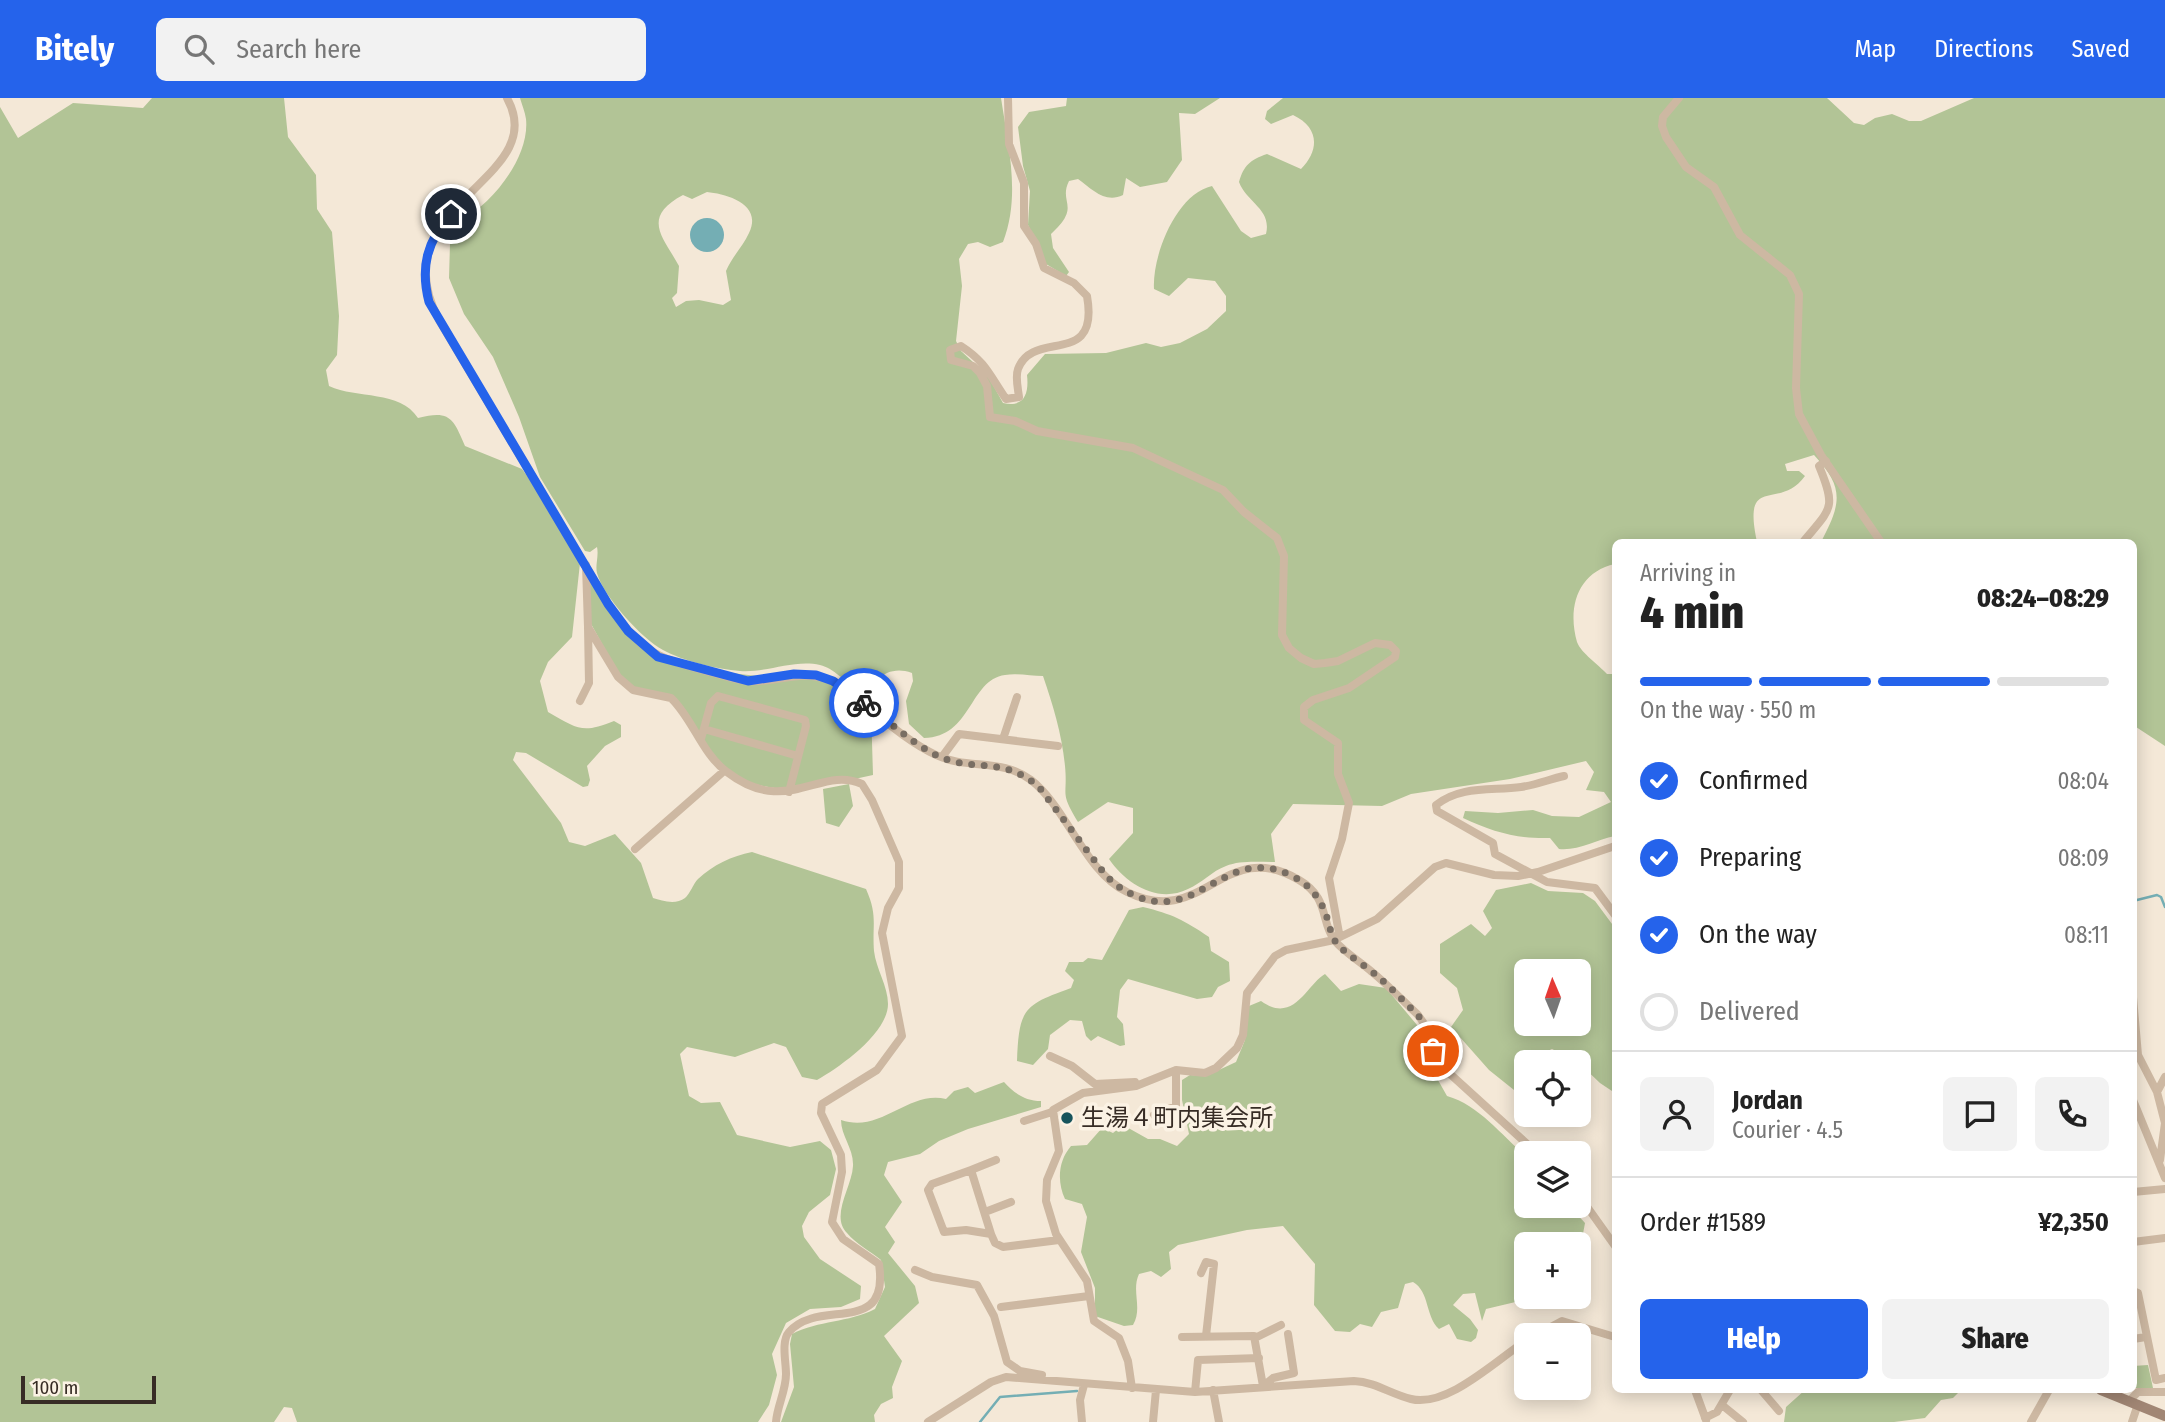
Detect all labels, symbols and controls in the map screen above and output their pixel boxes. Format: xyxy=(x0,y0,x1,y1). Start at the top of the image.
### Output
search box xyxy=(156,18,646,81)
text: Bitely xyxy=(35,29,114,69)
icon: search xyxy=(180,30,218,68)
text: Search here xyxy=(236,34,361,65)
text: Map xyxy=(1855,35,1896,63)
text: Directions xyxy=(1934,35,2033,63)
text: Saved xyxy=(2071,35,2130,63)
pin xyxy=(421,184,481,244)
icon: home xyxy=(432,195,470,233)
text: Arriving in xyxy=(1640,559,1736,587)
text: 08:24–08:29 xyxy=(1977,583,2109,614)
text: 4 min xyxy=(1640,585,1744,640)
courier xyxy=(829,668,899,738)
icon: bike xyxy=(845,684,883,722)
text: On the way · 550 m xyxy=(1640,696,1816,724)
icon: check xyxy=(1640,762,1678,800)
text: Confirmed xyxy=(1699,765,1809,796)
text: 08:04 xyxy=(2058,767,2109,795)
icon: check xyxy=(1640,839,1678,877)
text: Preparing xyxy=(1699,842,1801,873)
text: 08:09 xyxy=(2058,844,2109,872)
icon: check xyxy=(1640,916,1678,954)
text: On the way xyxy=(1699,919,1817,950)
text: 08:11 xyxy=(2064,921,2109,949)
north arrow xyxy=(1514,959,1591,1036)
map controls xyxy=(1514,959,1591,1400)
text: Delivered xyxy=(1699,996,1800,1027)
pin xyxy=(1403,1021,1463,1081)
icon: bag xyxy=(1414,1032,1452,1070)
button: locate xyxy=(1514,1050,1591,1127)
button: person xyxy=(1640,1077,1714,1151)
button: chat xyxy=(1943,1077,2017,1151)
button: phone xyxy=(2035,1077,2109,1151)
text: Jordan xyxy=(1732,1085,1803,1116)
place label: 生湯４町内集会所 xyxy=(1081,1104,1273,1132)
marker: 生湯４町内集会所 xyxy=(1059,1110,1075,1126)
text: Courier · 4.5 xyxy=(1732,1116,1843,1144)
button: layers xyxy=(1514,1141,1591,1218)
text: Order #1589 xyxy=(1640,1207,1766,1238)
text: ¥2,350 xyxy=(2038,1207,2109,1238)
button: + xyxy=(1514,1232,1591,1309)
button: Help xyxy=(1640,1299,1868,1379)
button: Share xyxy=(1882,1299,2109,1379)
button: − xyxy=(1514,1323,1591,1400)
scale bar xyxy=(21,1373,156,1405)
text: 100 m xyxy=(32,1376,78,1399)

